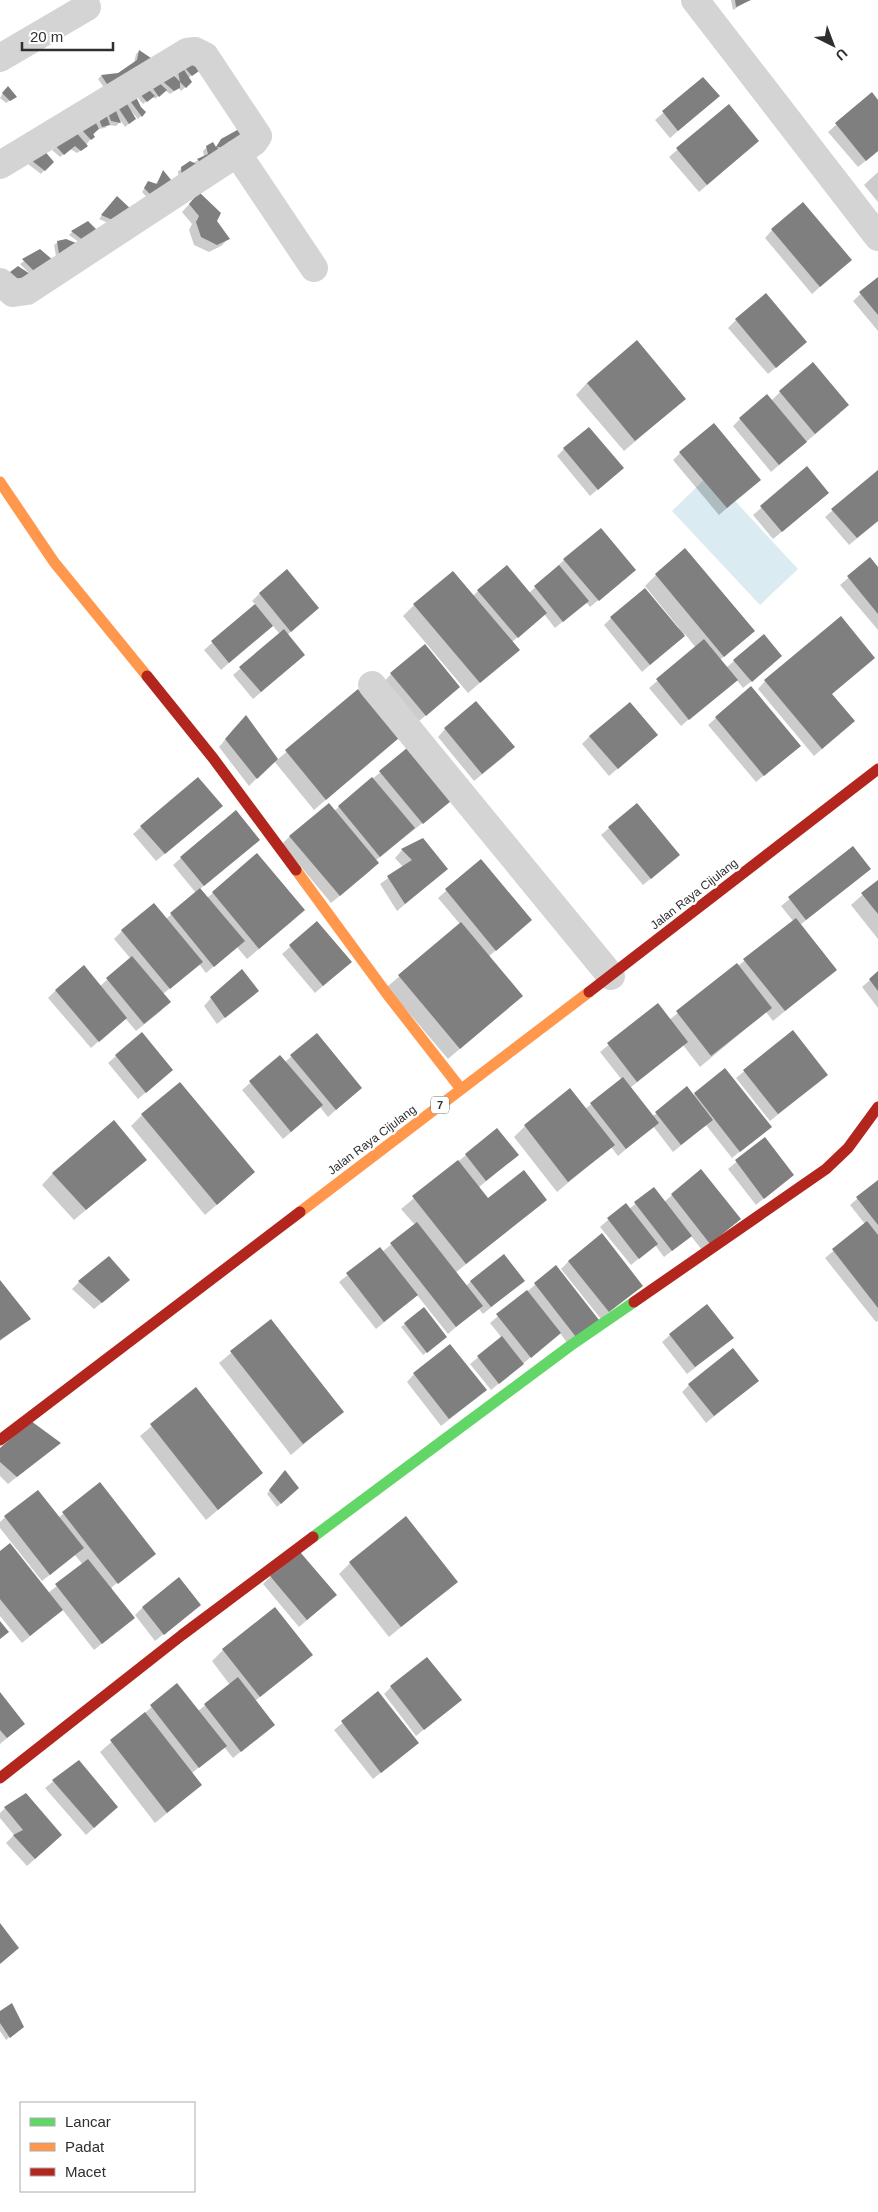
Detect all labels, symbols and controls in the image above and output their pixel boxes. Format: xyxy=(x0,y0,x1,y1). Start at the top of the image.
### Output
scale bar xyxy=(22,20,114,52)
north arrow xyxy=(808,20,858,70)
text: 20 m xyxy=(30,28,63,45)
text: U xyxy=(833,45,851,64)
street label: Jalan Raya Cijulang xyxy=(648,856,740,932)
road number: 7 xyxy=(431,1096,449,1114)
street label: Jalan Raya Cijulang xyxy=(325,1102,419,1178)
legend xyxy=(20,2102,195,2192)
text: Lancar xyxy=(65,2113,111,2130)
text: Padat xyxy=(65,2138,105,2155)
text: Macet xyxy=(65,2163,107,2180)

